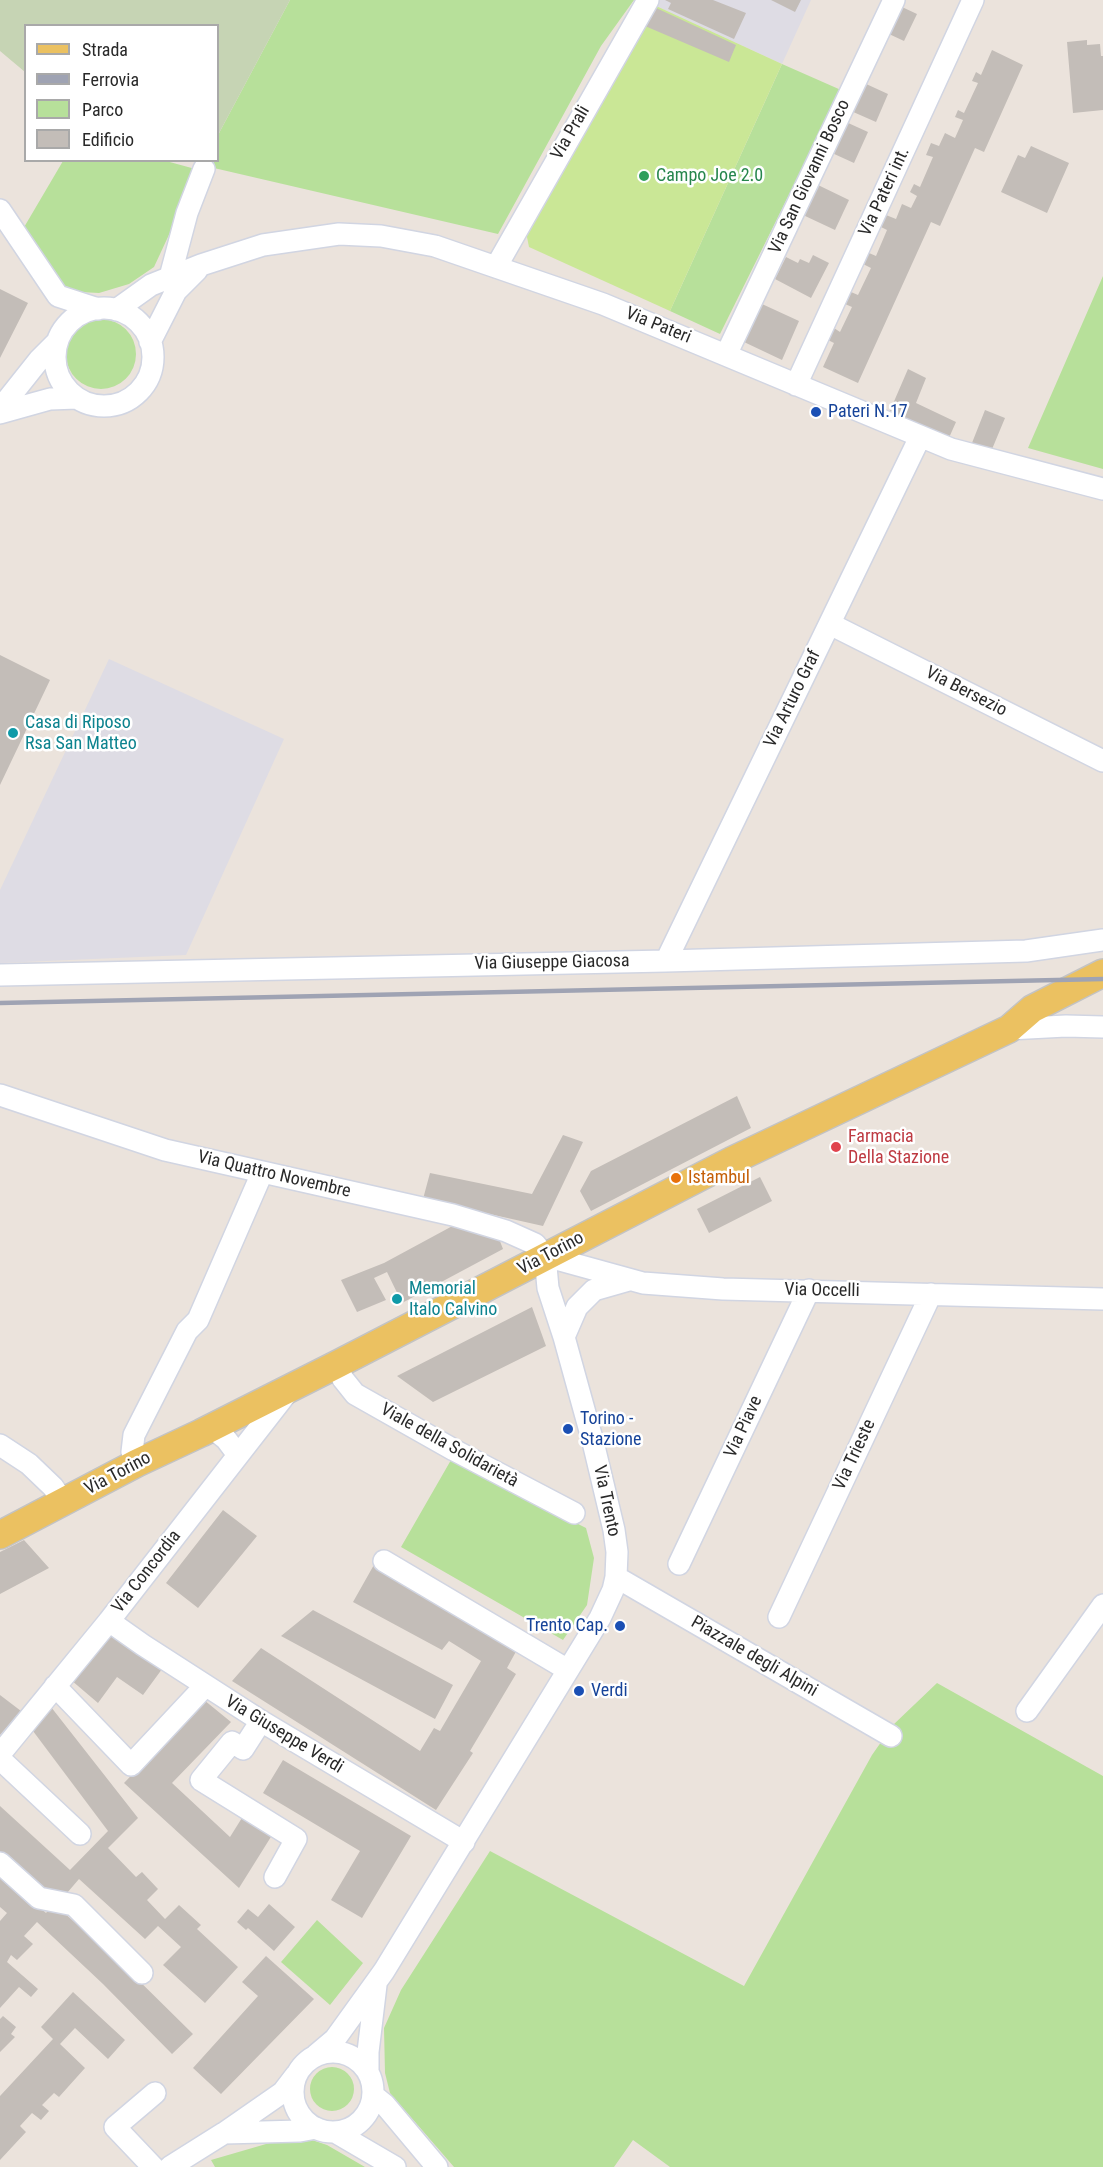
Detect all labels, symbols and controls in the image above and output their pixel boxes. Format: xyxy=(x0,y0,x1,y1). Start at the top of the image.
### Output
legend xyxy=(24,24,219,162)
text: Strada xyxy=(82,39,128,60)
text: Ferrovia xyxy=(82,69,139,90)
street label: Via San Giovanni Bosco xyxy=(765,96,855,258)
text: Parco xyxy=(82,99,123,120)
street label: Via Prali xyxy=(547,102,595,164)
text: Edificio xyxy=(82,129,134,150)
street label: Via Pateri int. xyxy=(855,144,915,240)
place label: Campo Joe 2.0 xyxy=(656,165,763,187)
marker: Campo Joe 2.0 xyxy=(637,169,651,183)
street label: Via Pateri xyxy=(622,303,694,349)
place label: Pateri N.17 xyxy=(828,401,908,423)
marker: Pateri N.17 xyxy=(809,405,823,419)
street label: Via Arturo Graf xyxy=(760,647,826,751)
street label: Via Bersezio xyxy=(922,662,1010,722)
place label: Casa di Riposo Rsa San Matteo xyxy=(25,712,137,754)
marker: Casa di Riposo Rsa San Matteo xyxy=(6,726,20,740)
street label: Via Giuseppe Giacosa xyxy=(474,951,630,975)
place label: Farmacia Della Stazione xyxy=(848,1126,949,1168)
marker: Farmacia Della Stazione xyxy=(829,1140,843,1154)
street label: Via Quattro Novembre xyxy=(195,1147,353,1203)
place label: Istambul xyxy=(688,1167,750,1189)
marker: Istambul xyxy=(669,1171,683,1185)
street label: Via Torino xyxy=(514,1228,588,1280)
place label: Memorial Italo Calvino xyxy=(409,1278,497,1320)
street label: Via Occelli xyxy=(784,1280,860,1302)
marker: Memorial Italo Calvino xyxy=(390,1292,404,1306)
street label: Via Piave xyxy=(720,1393,768,1461)
street label: Viale della Solidarietà xyxy=(376,1399,522,1493)
place label: Torino - Stazione xyxy=(580,1408,642,1450)
street label: Via Trieste xyxy=(829,1416,881,1494)
marker: Torino - Stazione xyxy=(561,1422,575,1436)
street label: Via Torino xyxy=(81,1448,155,1500)
street label: Via Trento xyxy=(588,1463,624,1539)
street label: Via Concordia xyxy=(108,1526,186,1618)
street label: Piazzale degli Alpini xyxy=(687,1612,821,1702)
place label: Trento Cap. xyxy=(526,1615,608,1637)
marker: Trento Cap. xyxy=(613,1619,627,1633)
place label: Verdi xyxy=(591,1680,628,1702)
marker: Verdi xyxy=(572,1684,586,1698)
street label: Via Giuseppe Verdi xyxy=(221,1691,347,1779)

